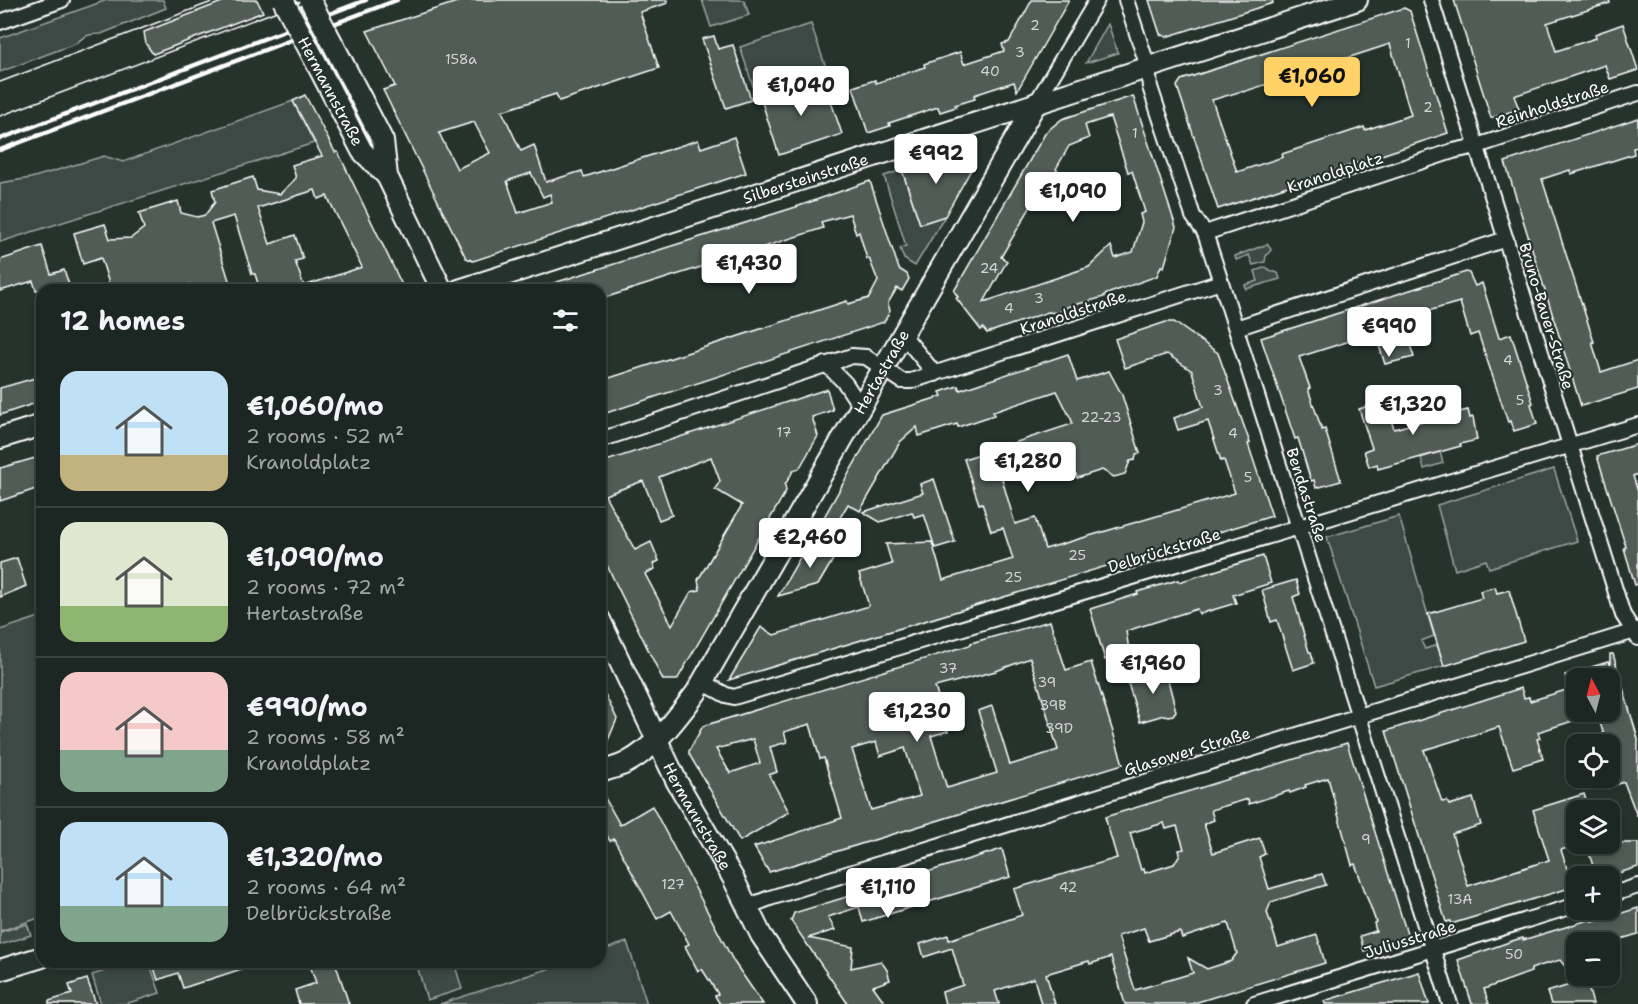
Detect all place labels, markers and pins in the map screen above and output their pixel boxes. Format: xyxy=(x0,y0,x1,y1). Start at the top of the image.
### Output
pin: €1,060 xyxy=(1263,57,1361,108)
pin: €1,040 xyxy=(752,66,850,117)
pin: €992 xyxy=(900,134,972,185)
pin: €1,090 xyxy=(1024,172,1122,223)
pin: €1,430 xyxy=(700,244,798,295)
pin: €990 xyxy=(1353,307,1425,358)
pin: €1,320 xyxy=(1364,385,1462,436)
pin: €1,280 xyxy=(979,442,1077,493)
pin: €2,460 xyxy=(761,518,859,569)
pin: €1,960 xyxy=(1104,644,1202,695)
pin: €1,230 xyxy=(868,692,966,743)
pin: €1,110 xyxy=(839,868,937,919)

